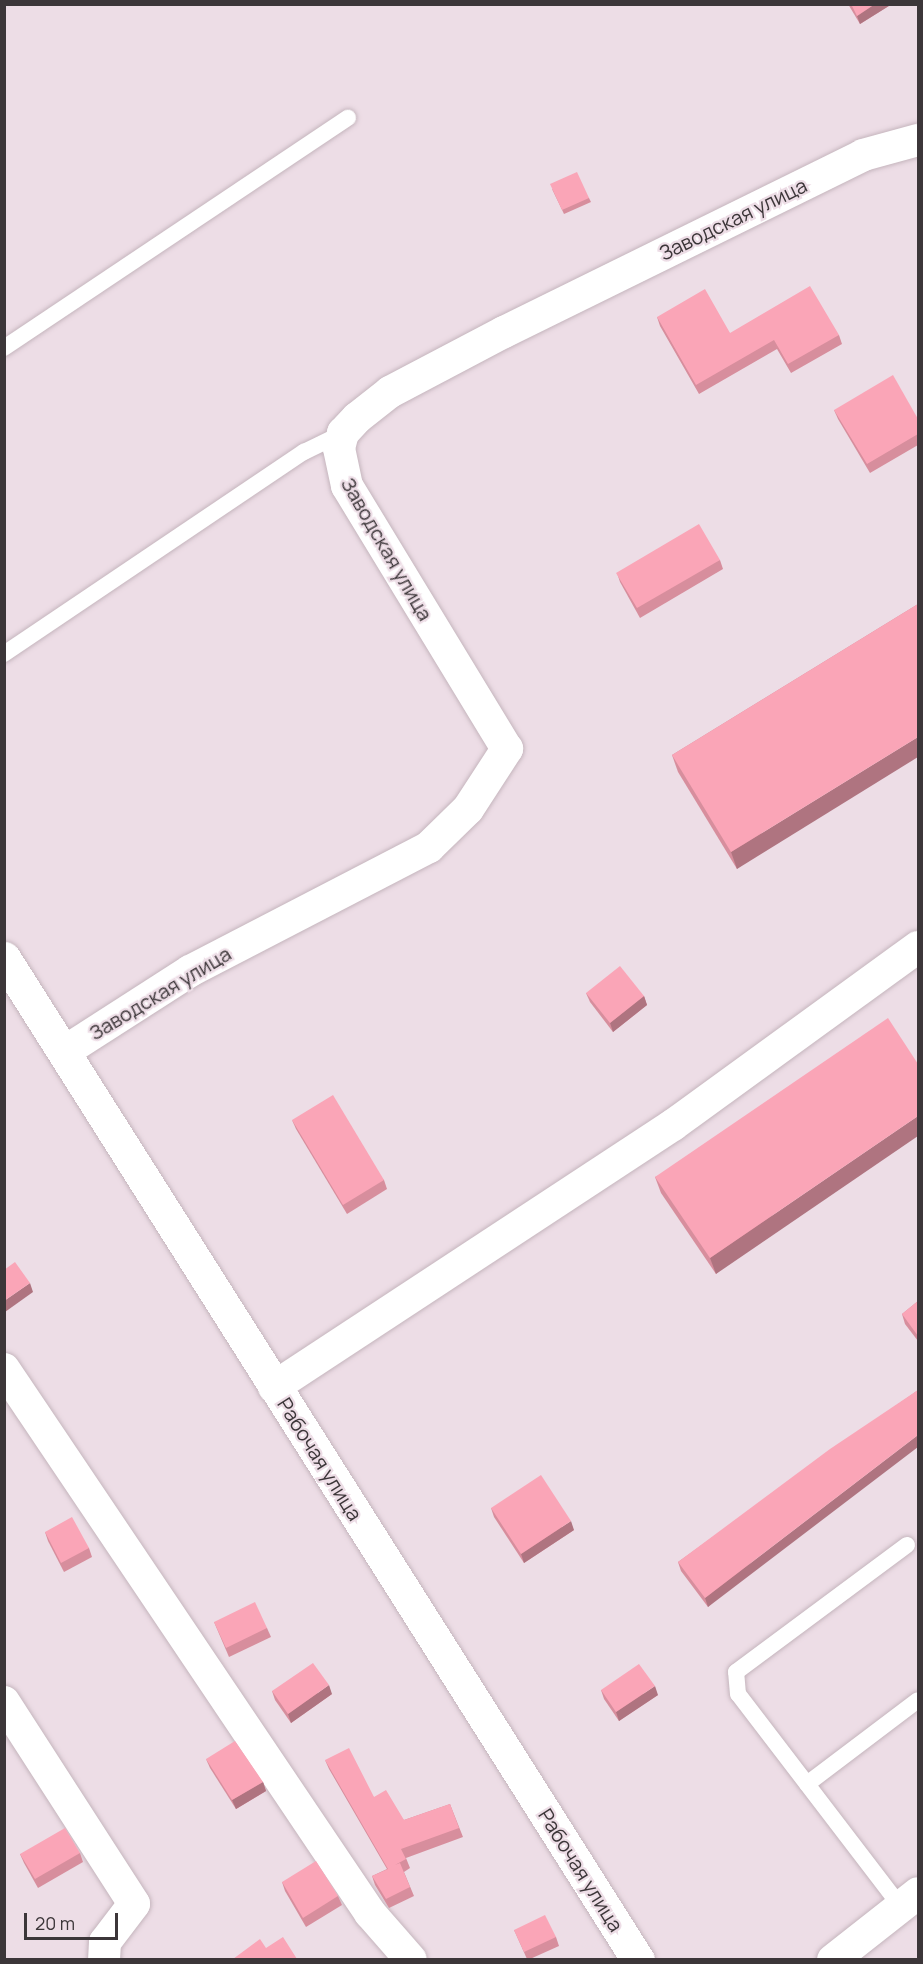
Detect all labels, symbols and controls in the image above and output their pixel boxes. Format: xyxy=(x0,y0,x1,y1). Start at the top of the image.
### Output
street label: Заводская улица xyxy=(655,173,811,265)
street label: Заводская улица xyxy=(336,473,438,625)
street label: Заводская улица xyxy=(85,941,235,1045)
street label: Рабочая улица xyxy=(273,1393,367,1525)
street label: Рабочая улица xyxy=(534,1804,628,1936)
scale bar xyxy=(27,1901,122,1939)
text: 20 m xyxy=(35,1911,75,1935)

